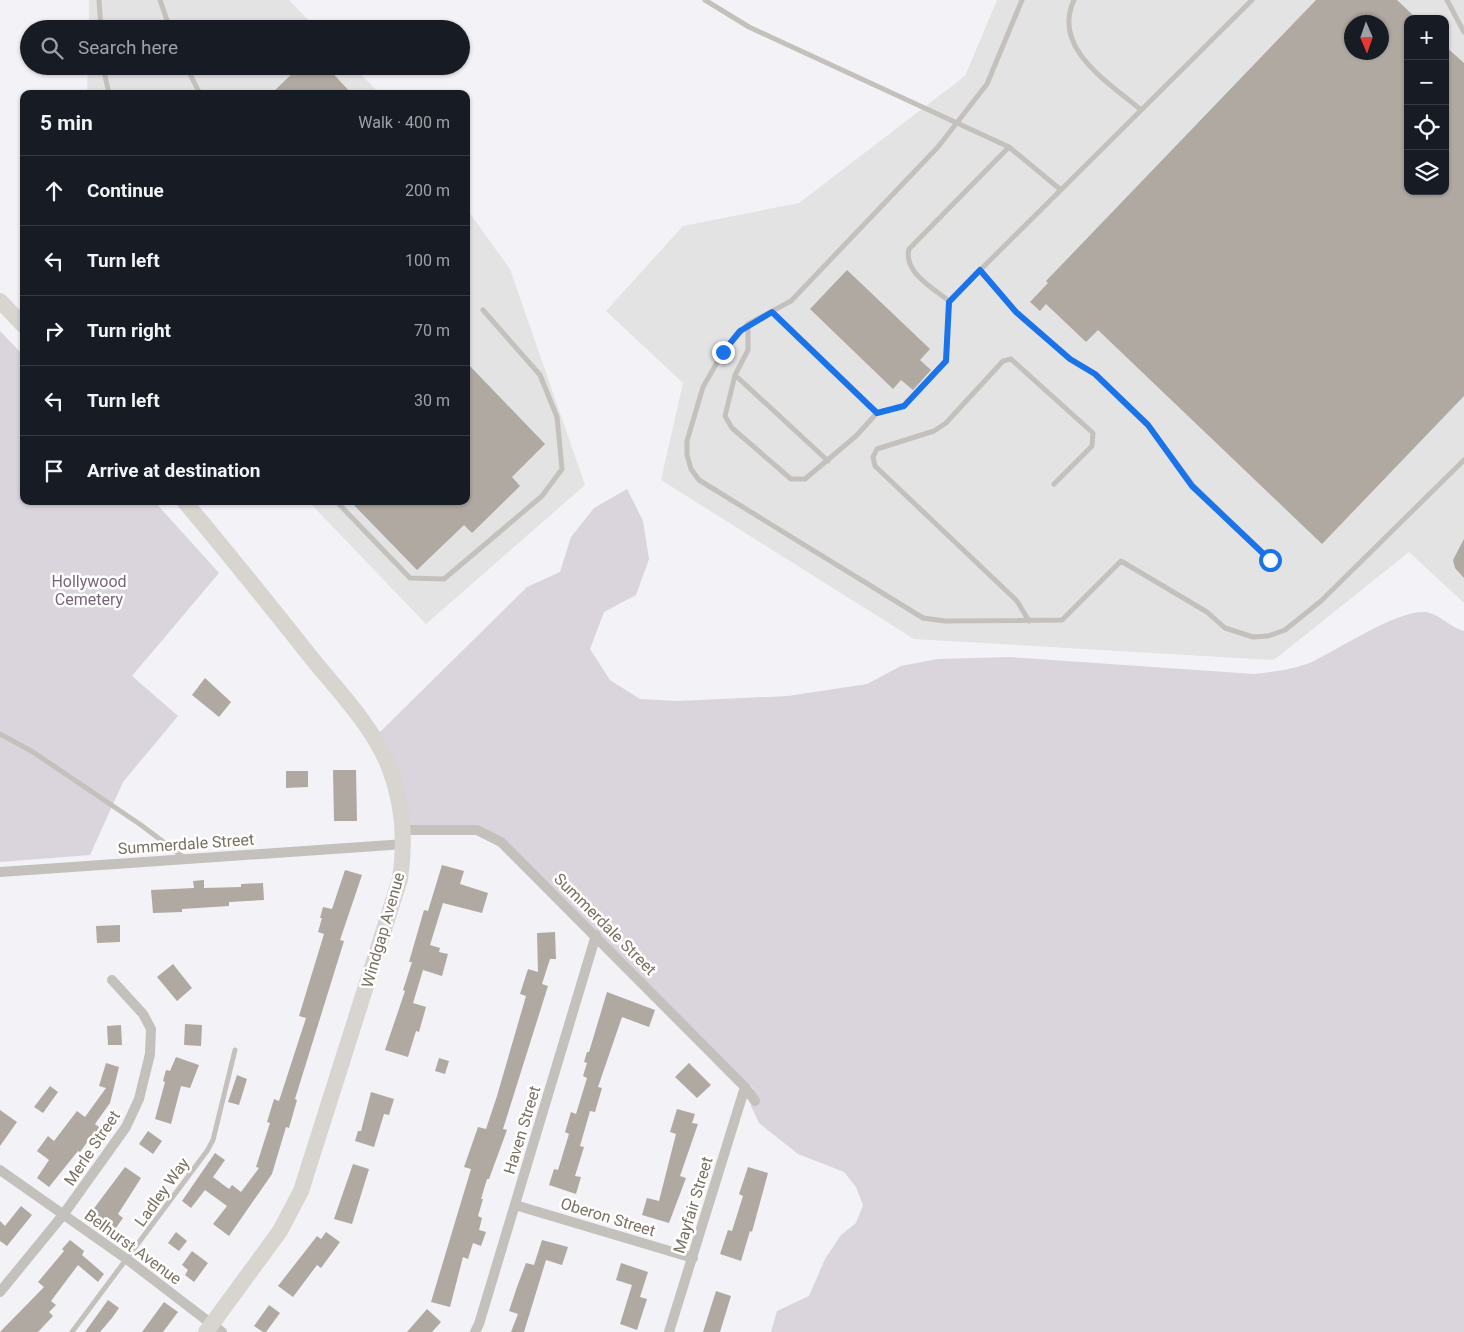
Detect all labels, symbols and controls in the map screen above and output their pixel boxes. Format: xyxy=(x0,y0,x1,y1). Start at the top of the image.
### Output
north arrow xyxy=(1344,15,1389,60)
map controls xyxy=(1404,15,1449,195)
button: + xyxy=(1404,15,1449,60)
search box xyxy=(20,20,470,75)
icon: search xyxy=(38,34,66,62)
text: Search here xyxy=(78,36,178,59)
button: − xyxy=(1404,60,1449,105)
button: locate xyxy=(1404,105,1449,150)
text: 5 min xyxy=(40,111,93,135)
text: Walk · 400 m xyxy=(358,113,450,132)
button: layers xyxy=(1404,150,1449,195)
icon: ahead xyxy=(40,177,68,205)
text: Continue xyxy=(87,179,164,202)
text: 200 m xyxy=(405,181,450,200)
icon: left xyxy=(40,247,68,275)
text: Turn left xyxy=(87,249,160,272)
text: 100 m xyxy=(405,251,450,270)
icon: right xyxy=(40,317,68,345)
text: Turn right xyxy=(87,319,171,342)
text: 70 m xyxy=(414,321,450,340)
route end xyxy=(712,341,735,364)
icon: left xyxy=(40,387,68,415)
text: Turn left xyxy=(87,389,160,412)
text: 30 m xyxy=(414,391,450,410)
icon: arrive xyxy=(40,457,68,485)
text: Arrive at destination xyxy=(87,459,260,482)
route start xyxy=(1259,549,1282,572)
park label: Hollywood Cemetery xyxy=(51,572,127,609)
street label: Summerdale Street xyxy=(117,830,255,858)
street label: Summerdale Street xyxy=(550,869,660,979)
street label: Windgap Avenue xyxy=(357,870,409,990)
street label: Haven Street xyxy=(500,1084,544,1176)
street label: Merle Street xyxy=(60,1107,124,1189)
street label: Ladley Way xyxy=(131,1154,194,1230)
street label: Mayfair Street xyxy=(669,1154,717,1256)
street label: Oberon Street xyxy=(558,1194,658,1240)
street label: Belhurst Avenue xyxy=(81,1205,185,1289)

